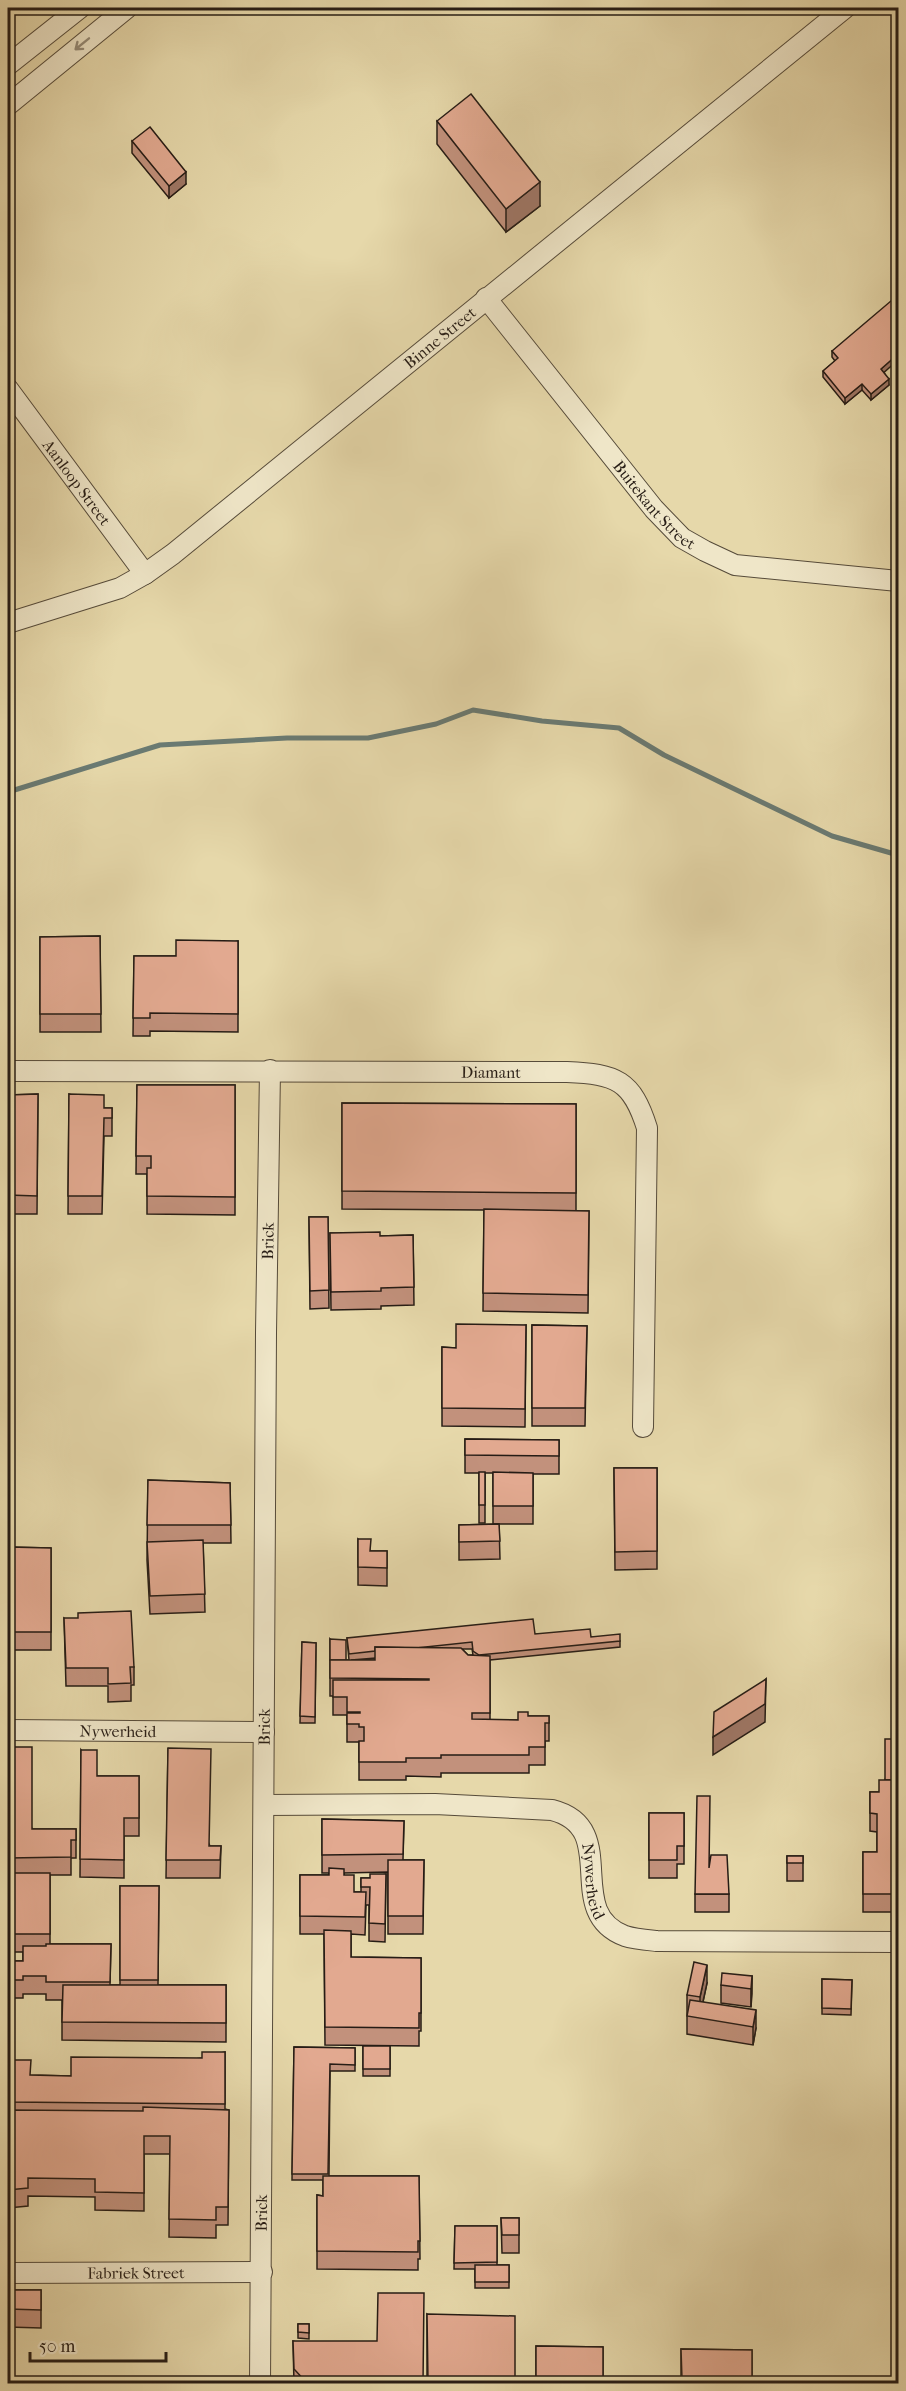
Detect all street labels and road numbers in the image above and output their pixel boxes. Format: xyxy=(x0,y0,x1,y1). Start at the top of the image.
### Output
street label: Binne Street xyxy=(400,303,480,373)
street label: Aanloop Street xyxy=(38,435,115,529)
street label: Buitekant Street xyxy=(609,457,699,554)
street label: Diamant xyxy=(461,1063,521,1082)
street label: Brick xyxy=(258,1222,278,1260)
street label: Brick xyxy=(255,1708,274,1746)
street label: Nywerheid xyxy=(80,1722,157,1741)
street label: Nywerheid xyxy=(578,1842,609,1923)
street label: Brick xyxy=(252,2194,271,2232)
street label: Fabriek Street xyxy=(87,2263,185,2283)

